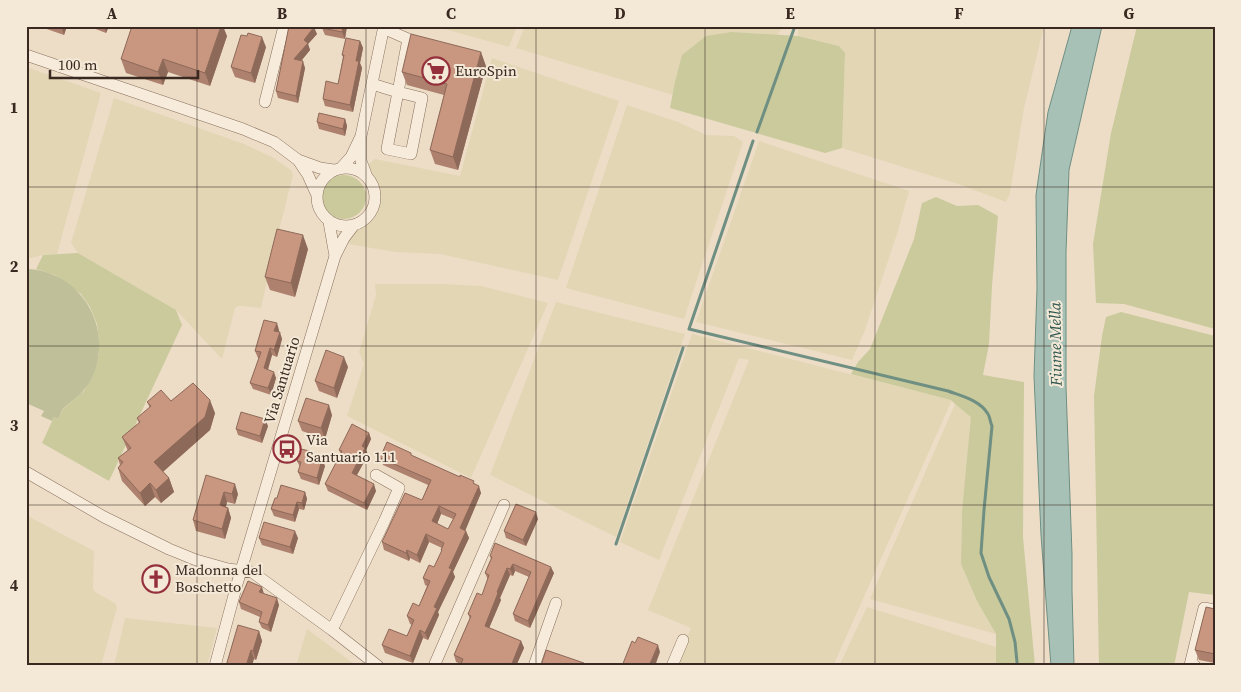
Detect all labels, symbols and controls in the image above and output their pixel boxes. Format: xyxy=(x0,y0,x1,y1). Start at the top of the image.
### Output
text: A xyxy=(107,2,118,24)
text: B xyxy=(277,2,288,24)
text: C xyxy=(446,2,456,24)
text: D xyxy=(614,2,626,24)
text: E xyxy=(785,2,795,24)
text: F xyxy=(954,2,964,24)
text: G xyxy=(1124,2,1135,24)
scale bar xyxy=(50,48,198,80)
text: 100 m xyxy=(58,54,98,75)
supermarket icon: EuroSpin xyxy=(421,56,451,86)
place label: EuroSpin xyxy=(455,60,517,81)
text: 1 xyxy=(10,96,18,118)
text: 2 xyxy=(10,255,19,277)
water label: Fiume Mella xyxy=(1043,301,1067,387)
street label: Via Santuario xyxy=(258,334,305,426)
text: 3 xyxy=(10,414,19,436)
place label: Via Santuario 111 xyxy=(306,429,396,467)
bus stop icon: Via Santuario 111 xyxy=(272,434,302,464)
place label: Madonna del Boschetto xyxy=(175,559,263,597)
church icon: Madonna del Boschetto xyxy=(141,564,171,594)
text: 4 xyxy=(10,574,19,596)

